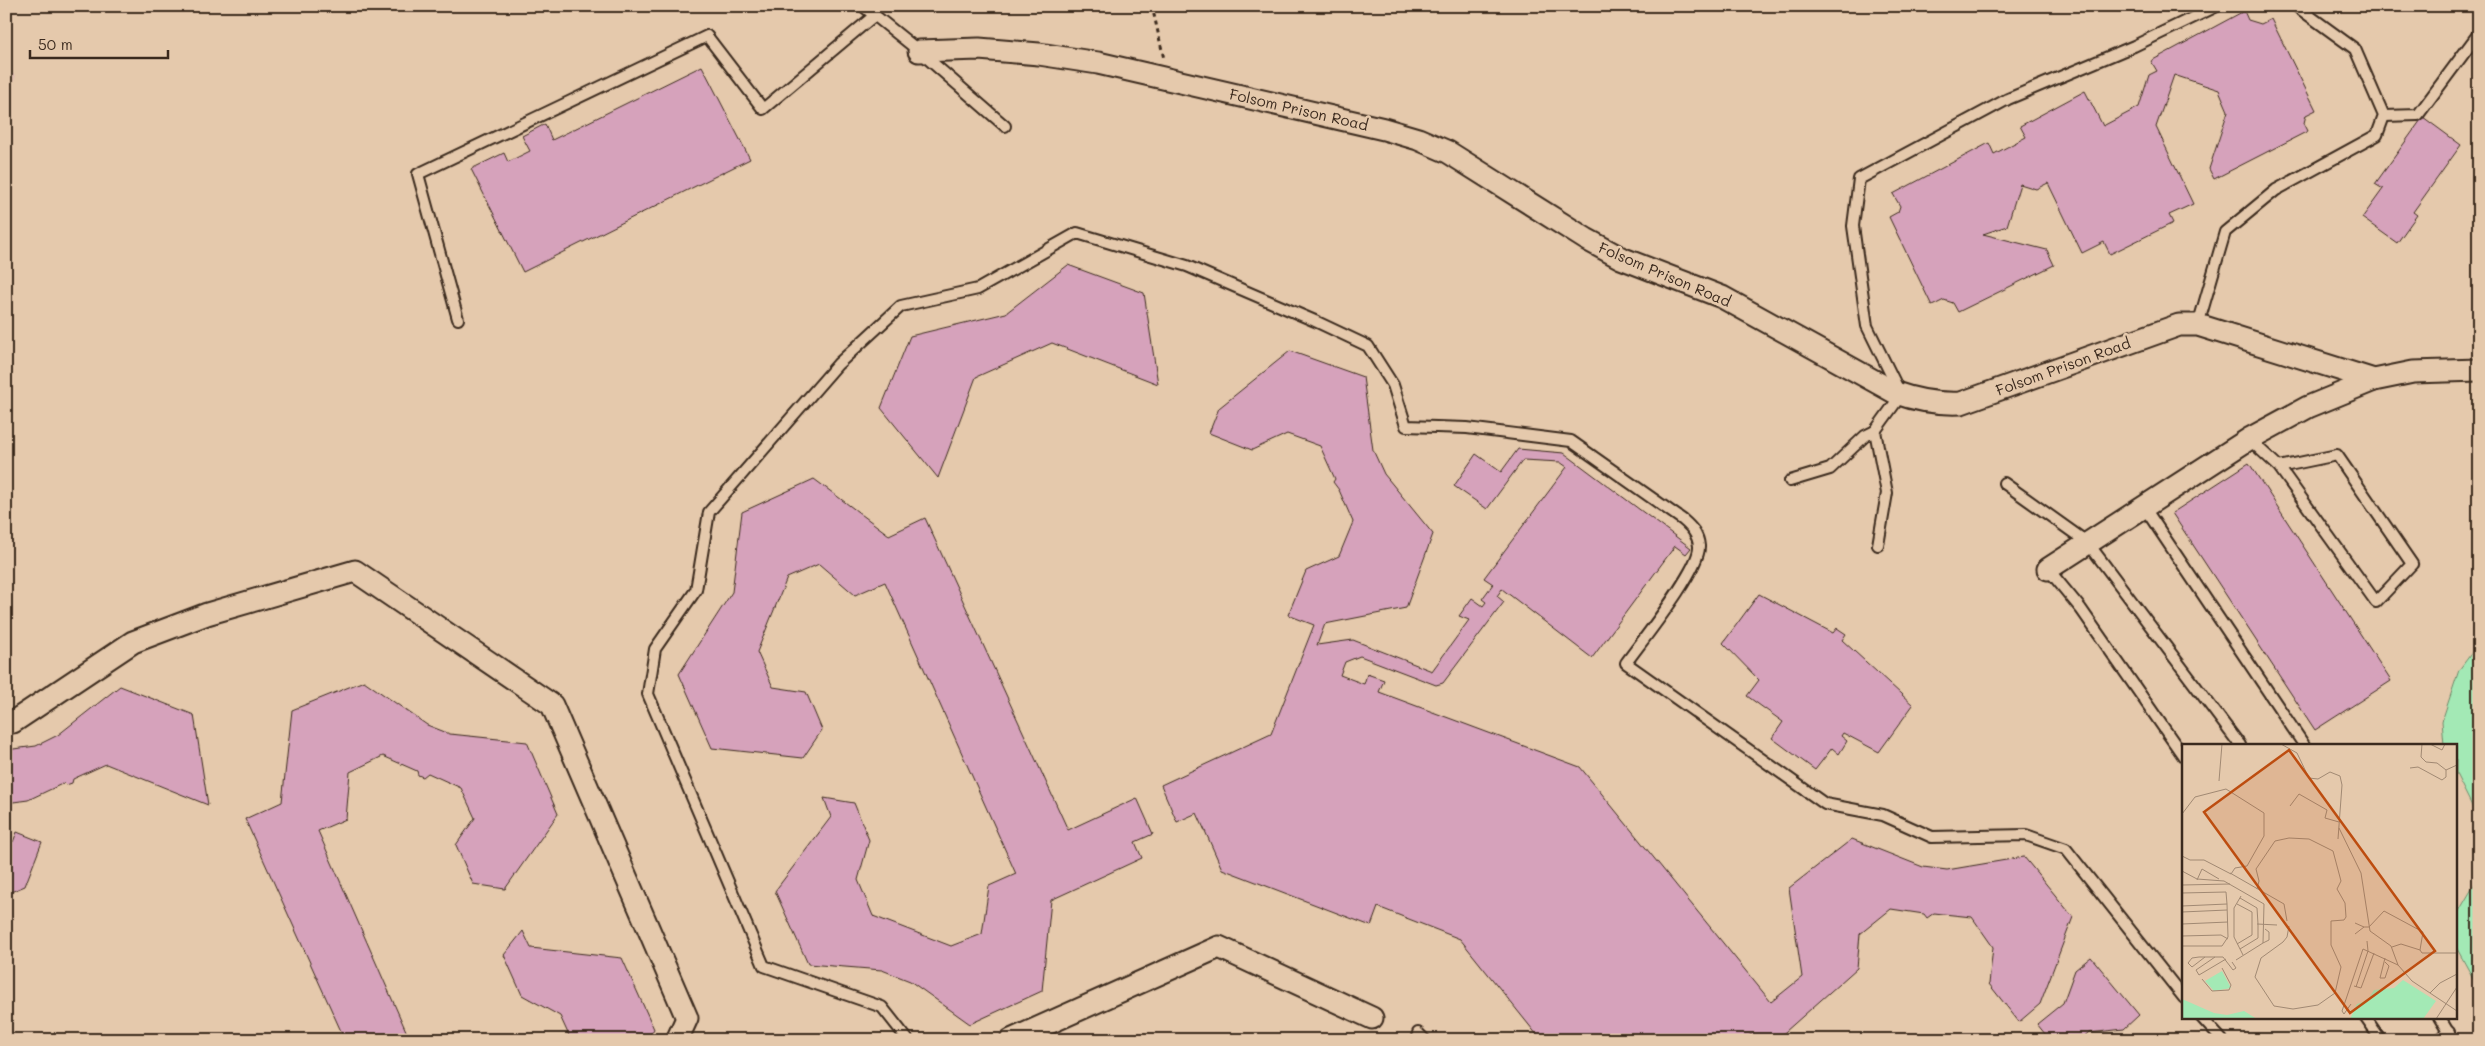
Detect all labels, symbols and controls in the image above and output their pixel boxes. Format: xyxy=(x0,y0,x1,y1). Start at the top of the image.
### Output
scale bar xyxy=(30,28,168,60)
text: 50 m xyxy=(38,34,73,54)
street label: Folsom Prison Road xyxy=(1228,83,1370,135)
street label: Folsom Prison Road xyxy=(1596,237,1734,311)
street label: Folsom Prison Road xyxy=(1993,332,2133,400)
inset map xyxy=(2182,744,2458,1018)

